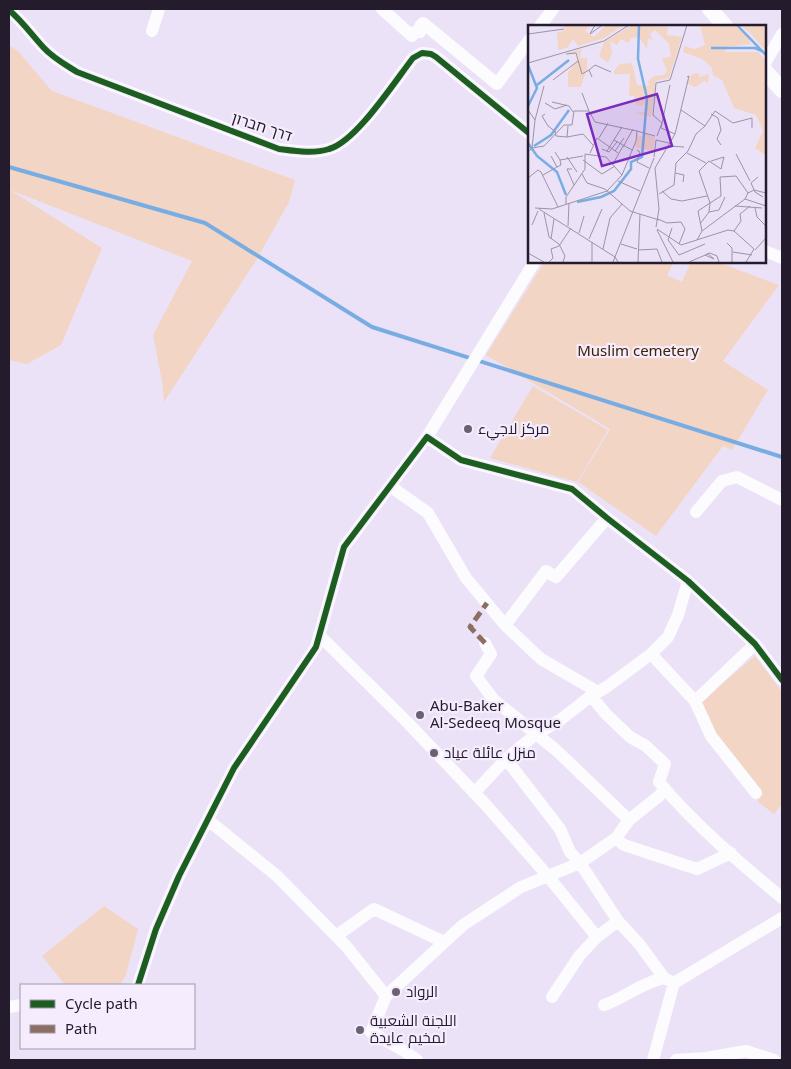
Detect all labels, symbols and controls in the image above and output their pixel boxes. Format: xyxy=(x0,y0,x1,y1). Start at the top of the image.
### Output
inset map xyxy=(528,25,766,262)
street label: דרך חברון xyxy=(229,107,295,145)
park label: Muslim cemetery xyxy=(577,340,699,360)
place label: مركز لاجيء xyxy=(478,418,549,441)
marker: مركز لاجيء xyxy=(462,423,474,435)
place label: Abu-Baker Al-Sedeeq Mosque xyxy=(430,695,561,732)
marker: Abu-Baker Al-Sedeeq Mosque xyxy=(414,709,426,721)
place label: منزل عائلة عياد xyxy=(444,742,536,762)
marker: منزل عائلة عياد xyxy=(428,747,440,759)
place label: الرواد xyxy=(406,981,438,1001)
legend xyxy=(20,984,195,1049)
marker: الرواد xyxy=(390,986,402,998)
text: Cycle path xyxy=(65,993,138,1013)
place label: اللجنة الشعبية لمخيم عايدة xyxy=(370,1010,457,1048)
text: Path xyxy=(65,1018,97,1038)
marker: اللجنة الشعبية لمخيم عايدة xyxy=(354,1024,366,1036)

